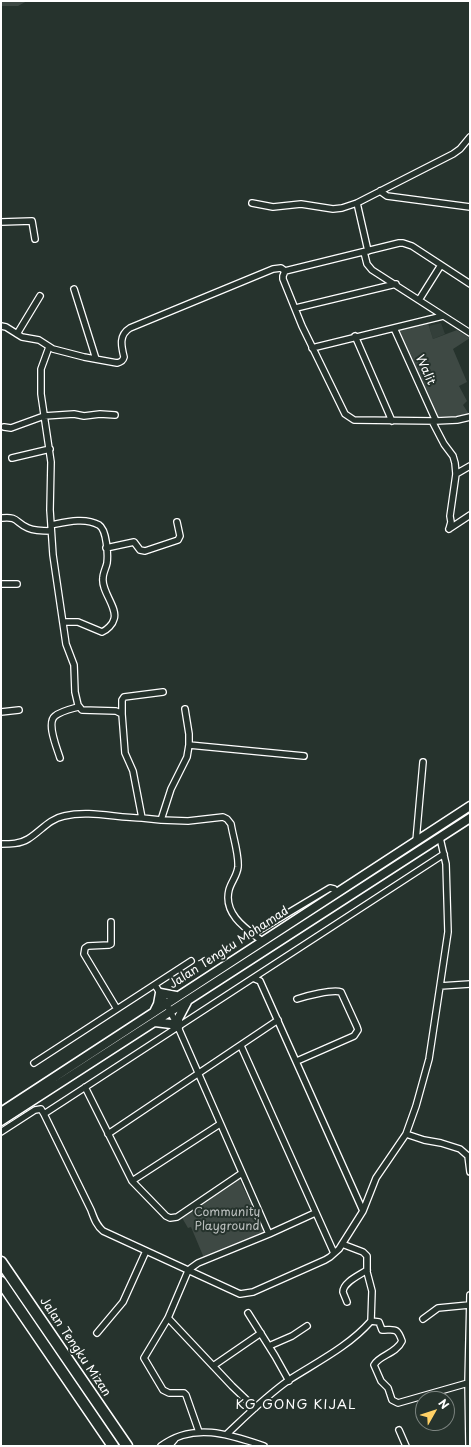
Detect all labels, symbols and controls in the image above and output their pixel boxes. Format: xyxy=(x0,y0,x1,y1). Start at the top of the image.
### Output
street label: Walit xyxy=(412,353,438,387)
street label: Jalan Tengku Mohamad xyxy=(166,904,292,992)
park label: Community Playground xyxy=(194,1206,260,1234)
street label: Jalan Tengku Mizan xyxy=(36,1295,114,1399)
north arrow xyxy=(415,1391,455,1431)
text: N xyxy=(435,1395,453,1412)
district label: KG GONG KIJAL xyxy=(235,1397,357,1413)

